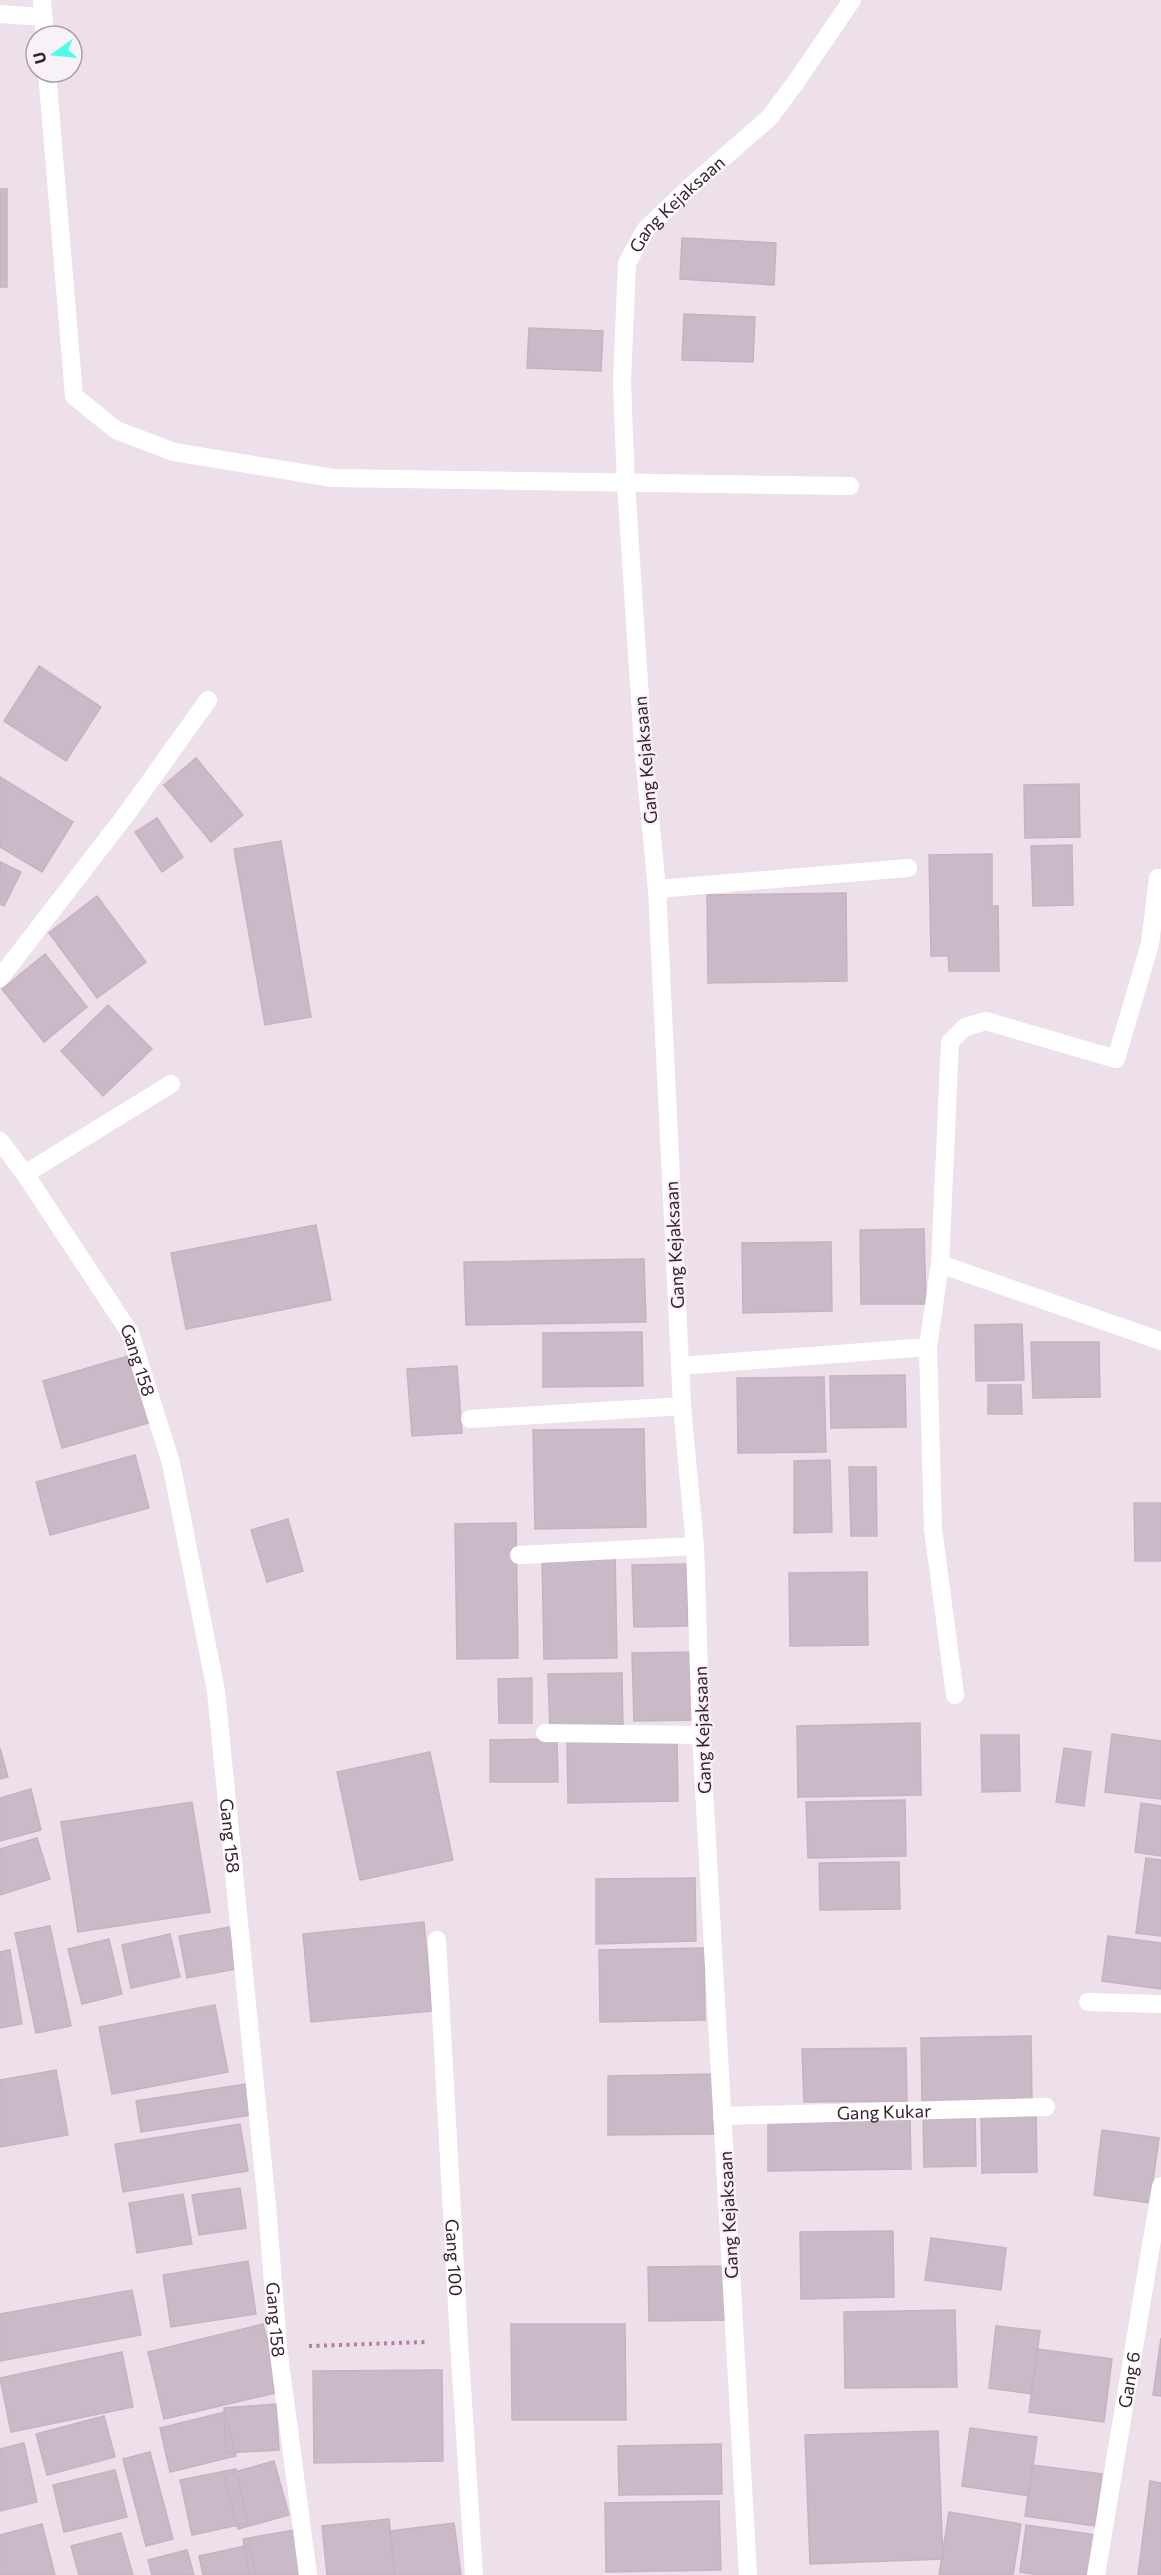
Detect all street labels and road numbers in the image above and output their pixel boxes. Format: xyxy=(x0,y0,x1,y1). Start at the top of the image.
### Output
street label: Gang Kejaksaan xyxy=(624,151,729,256)
street label: Gang Kejaksaan xyxy=(628,695,662,825)
street label: Gang Kejaksaan xyxy=(660,1180,688,1310)
street label: Gang 158 xyxy=(116,1319,160,1399)
street label: Gang Kejaksaan xyxy=(689,1666,715,1794)
street label: Gang 158 xyxy=(216,1797,245,1874)
street label: Gang Kukar xyxy=(836,2099,931,2124)
street label: Gang Kejaksaan xyxy=(714,2150,742,2280)
street label: Gang 100 xyxy=(441,2218,468,2297)
street label: Gang 158 xyxy=(262,2281,290,2358)
street label: Gang 6 xyxy=(1113,2350,1144,2410)

